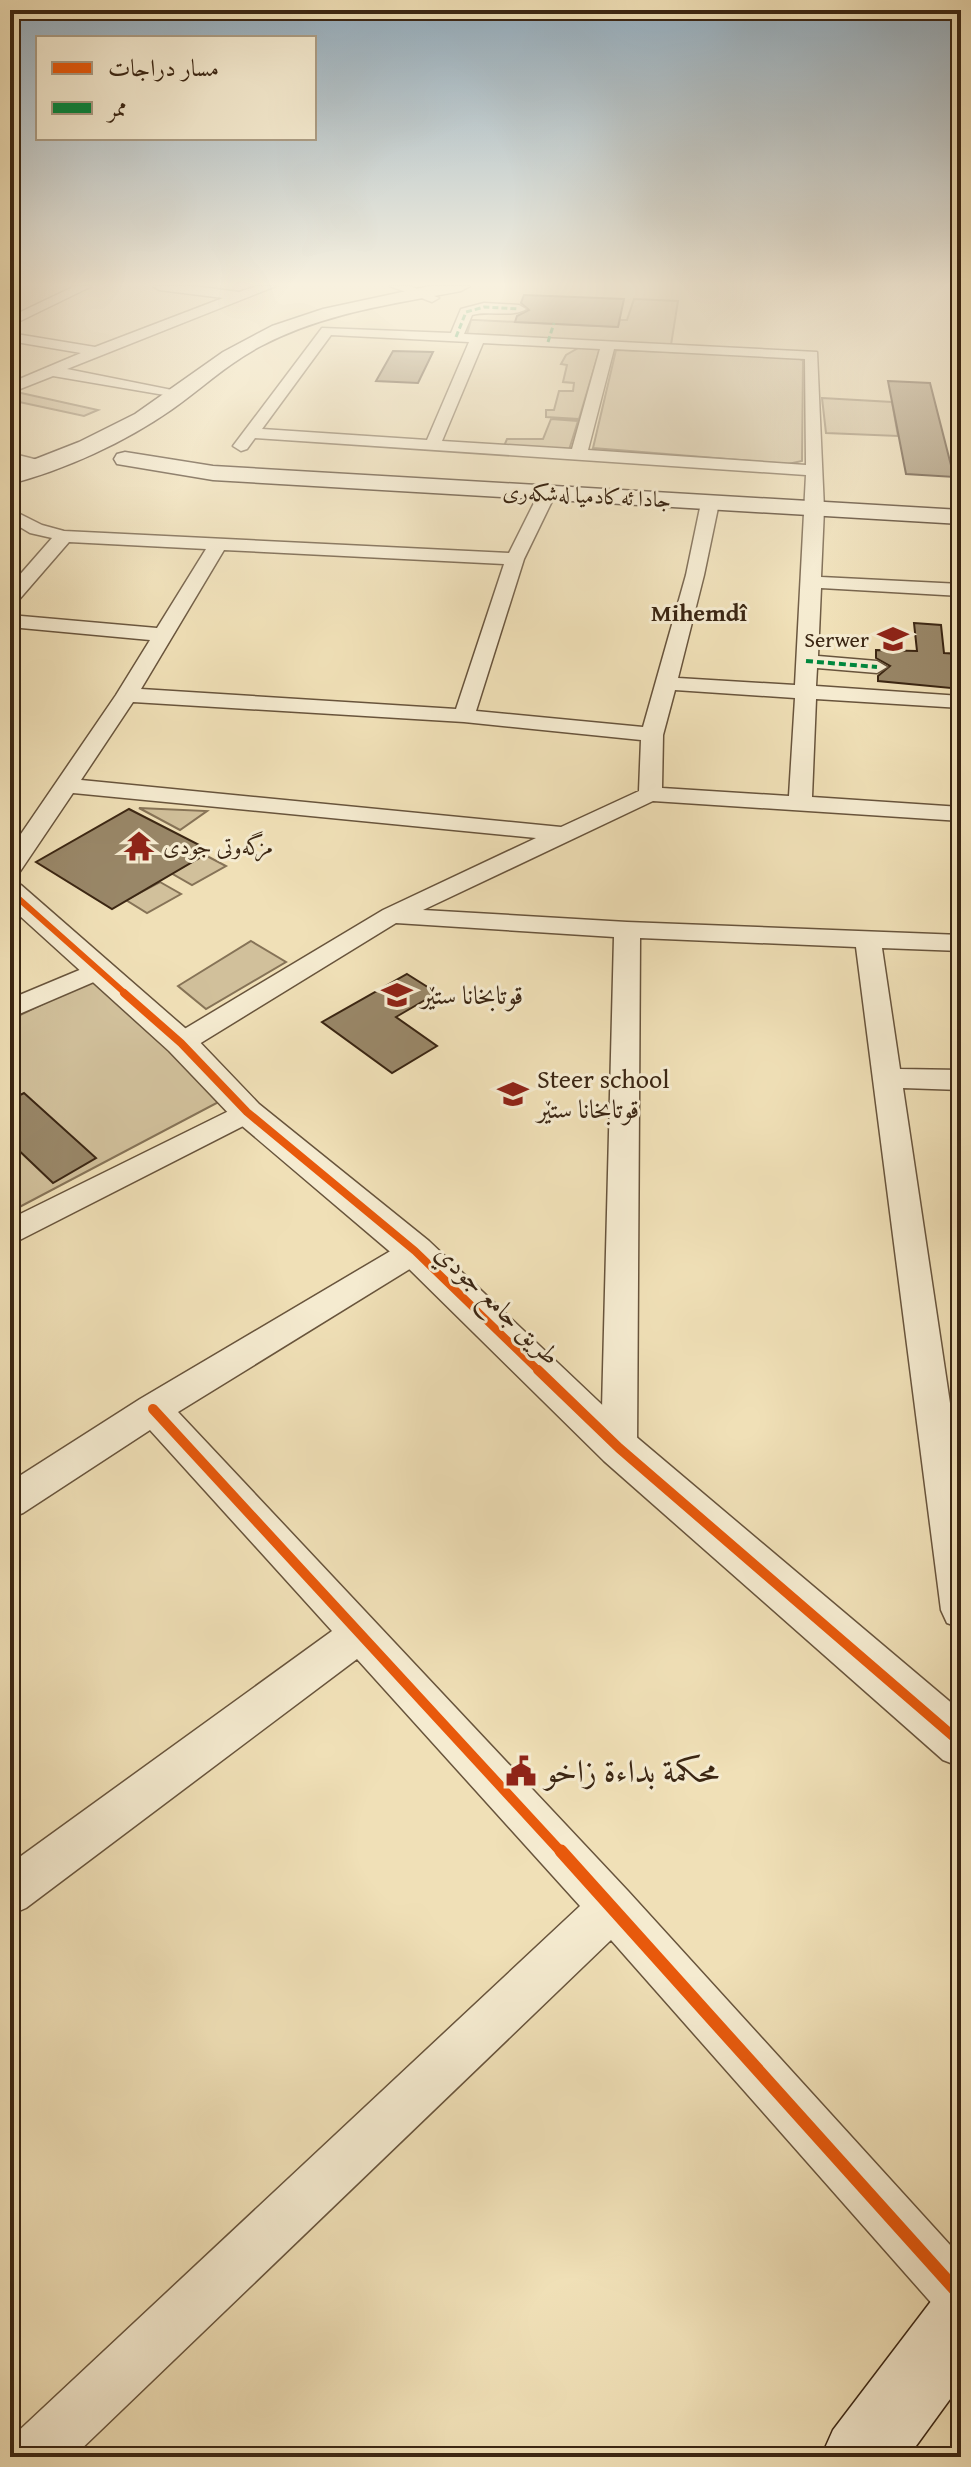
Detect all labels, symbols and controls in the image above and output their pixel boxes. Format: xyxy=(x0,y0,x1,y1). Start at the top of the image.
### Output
legend xyxy=(36,36,316,140)
text: مسار دراجات xyxy=(108,50,219,85)
text: ممر xyxy=(105,90,127,125)
street label: جادا ئه‌كادميا له‌شكه‌رى xyxy=(502,475,672,515)
district label: Mihemdî xyxy=(651,595,747,630)
school or university icon: Serwer xyxy=(876,622,910,656)
place label: Serwer xyxy=(804,623,869,655)
temple icon: مزگەوتی جودی xyxy=(122,829,156,863)
place label: مزگەوتی جودی xyxy=(163,830,273,862)
place label: قوتابخانا ستێر xyxy=(418,975,523,1014)
school or university icon: قوتابخانا ستێر xyxy=(380,978,414,1012)
place label: Steer school قوتابخانا ستێر xyxy=(534,1059,670,1128)
school or university icon: Steer school قوتابخانا ستێر xyxy=(496,1077,530,1111)
street label: طريق جامع جودي xyxy=(423,1234,570,1377)
place label: محكمة بداءة زاخو xyxy=(542,1747,719,1794)
public building icon: محكمة بداءة زاخو xyxy=(504,1754,538,1788)

